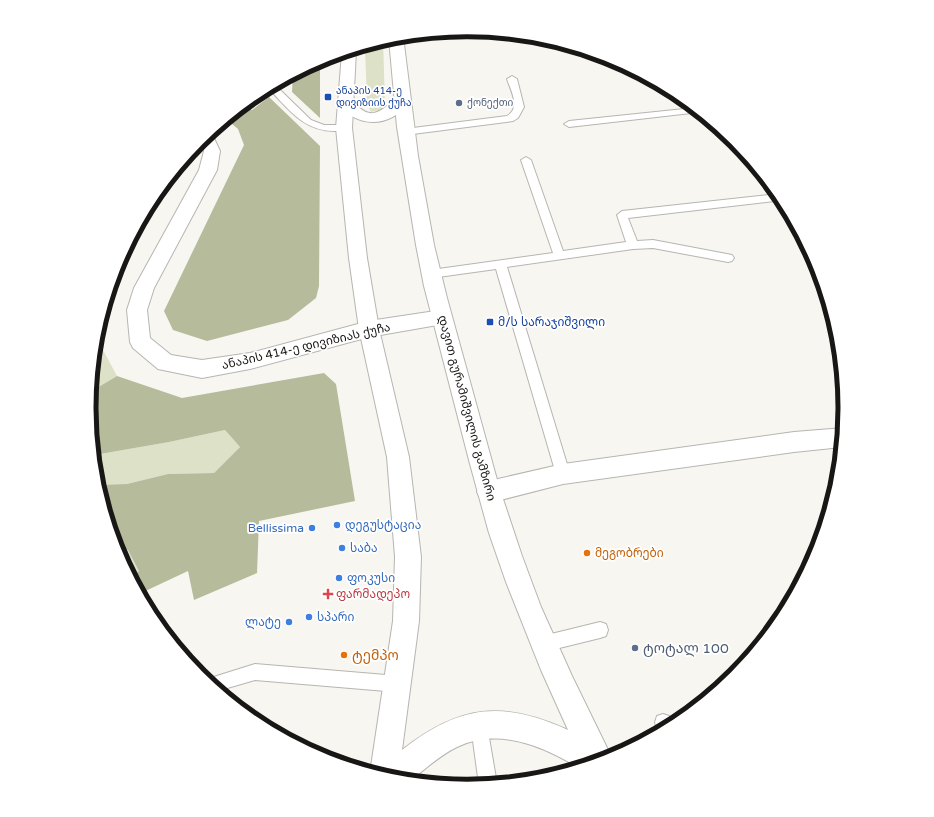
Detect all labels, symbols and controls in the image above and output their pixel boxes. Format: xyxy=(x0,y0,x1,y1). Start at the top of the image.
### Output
place label: ანაპის 414-ე დივიზიის ქუჩა xyxy=(336,85,411,109)
marker: ანაპის 414-ე დივიზიის ქუჩა xyxy=(323,92,333,102)
place label: ქონექთი xyxy=(467,97,513,109)
marker: ქონექთი xyxy=(454,98,464,108)
street label: დავით გურამიშვილის გამზირი xyxy=(434,314,499,503)
place label: მ/ს სარაჯიშვილი xyxy=(498,315,605,330)
marker: მ/ს სარაჯიშვილი xyxy=(485,317,495,327)
street label: ანაპის 414-ე დივიზიას ქუჩა xyxy=(220,320,392,373)
place label: დეგუსტაცია xyxy=(345,518,421,533)
marker: დეგუსტაცია xyxy=(332,520,342,530)
place label: Bellissima xyxy=(248,521,304,535)
marker: Bellissima xyxy=(307,523,317,533)
place label: საბა xyxy=(350,541,378,555)
marker: საბა xyxy=(337,543,347,553)
place label: მეგობრები xyxy=(595,546,664,560)
marker: მეგობრები xyxy=(582,548,592,558)
place label: ფოკუსი xyxy=(347,571,395,585)
marker: ფოკუსი xyxy=(334,573,344,583)
place label: ფარმადეპო xyxy=(336,587,410,602)
marker: ფარმადეპო xyxy=(323,589,333,599)
place label: სპარი xyxy=(317,610,354,624)
marker: სპარი xyxy=(304,612,314,622)
place label: ლატე xyxy=(245,615,281,630)
marker: ლატე xyxy=(284,617,294,627)
place label: ტოტალ 100 xyxy=(643,640,729,657)
marker: ტოტალ 100 xyxy=(630,643,640,653)
place label: ტემპო xyxy=(352,647,399,664)
marker: ტემპო xyxy=(339,650,349,660)

